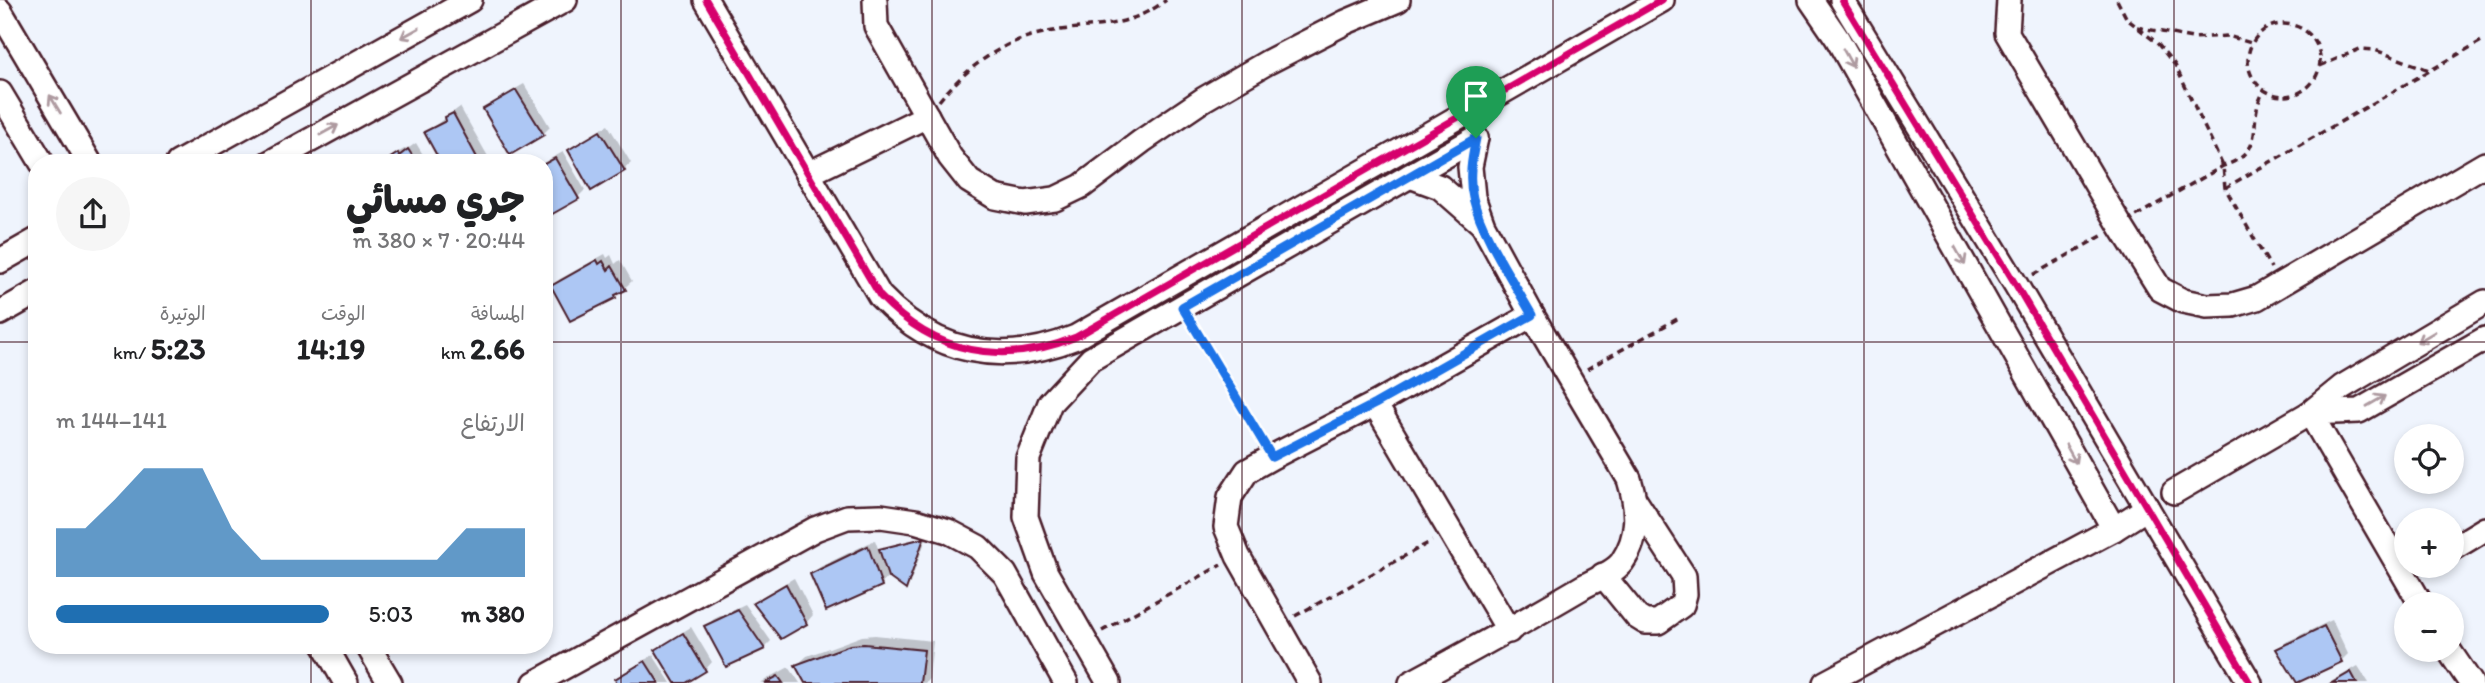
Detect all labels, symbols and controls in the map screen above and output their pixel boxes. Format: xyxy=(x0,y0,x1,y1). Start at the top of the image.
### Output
one-way arrow xyxy=(400,27,421,40)
one-way arrow xyxy=(1841,47,1855,67)
pin xyxy=(1446,66,1506,138)
icon: arrive xyxy=(1457,77,1495,115)
one-way arrow xyxy=(48,94,61,115)
one-way arrow xyxy=(318,123,338,137)
button: share xyxy=(56,177,130,251)
text: جري مسائي xyxy=(346,177,525,223)
text: 20:44 · 7 × 380 m xyxy=(353,226,525,254)
one-way arrow xyxy=(1953,245,1967,265)
text: الوتيرة xyxy=(160,302,206,325)
text: الوقت xyxy=(321,302,365,325)
text: المسافة xyxy=(471,302,525,325)
text: 5:23 xyxy=(150,330,206,367)
text: 14:19 xyxy=(296,330,365,367)
text: 2.66 xyxy=(470,330,525,367)
one-way arrow xyxy=(2417,330,2437,344)
text: /km xyxy=(113,341,150,364)
text: km xyxy=(441,341,470,364)
one-way arrow xyxy=(2365,394,2385,408)
text: 141–144 m xyxy=(56,406,167,434)
text: الارتفاع xyxy=(461,409,525,437)
map controls xyxy=(2394,424,2464,662)
button: locate xyxy=(2394,424,2464,494)
one-way arrow xyxy=(2065,443,2078,464)
button: + xyxy=(2394,508,2464,578)
button: − xyxy=(2394,592,2464,662)
text: 5:03 xyxy=(369,600,413,628)
text: 380 m xyxy=(461,600,525,628)

